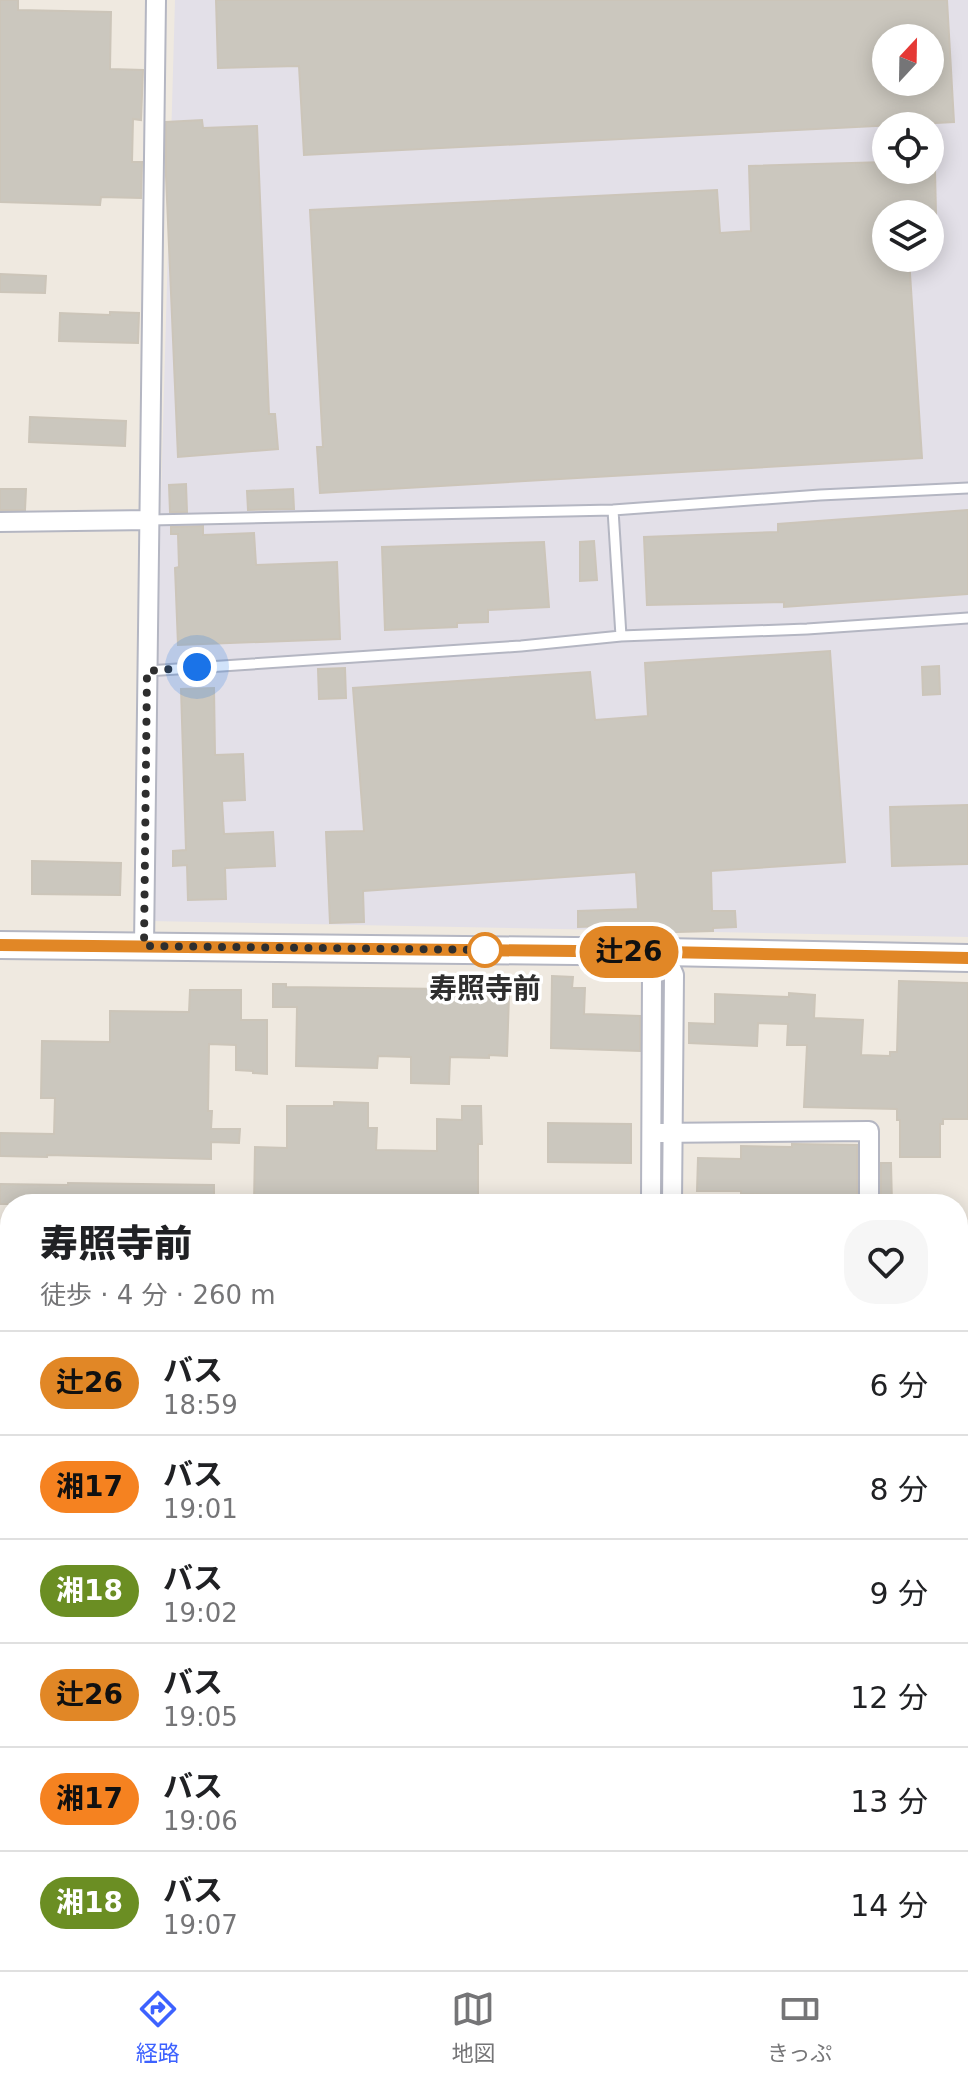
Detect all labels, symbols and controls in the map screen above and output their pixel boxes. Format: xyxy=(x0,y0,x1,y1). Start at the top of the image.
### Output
north arrow xyxy=(872,24,944,96)
map controls xyxy=(872,24,944,272)
button: locate xyxy=(872,112,944,184)
button: layers xyxy=(872,200,944,272)
your location xyxy=(177,647,217,687)
line badge: 辻26 xyxy=(583,926,675,978)
marker: 寿照寺前 xyxy=(468,933,502,967)
text: 辻26 xyxy=(596,935,662,968)
place label: 寿照寺前 xyxy=(429,972,541,1005)
button: heart xyxy=(844,1220,928,1304)
text: 寿照寺前 xyxy=(40,1222,192,1266)
text: 徒歩 · 4 分 · 260 m xyxy=(40,1280,276,1310)
text: バス xyxy=(163,1353,223,1388)
text: 辻26 xyxy=(56,1366,123,1399)
text: 6 分 xyxy=(869,1368,928,1403)
text: 18:59 xyxy=(163,1390,238,1420)
text: バス xyxy=(163,1457,223,1492)
text: 湘17 xyxy=(56,1470,123,1503)
text: 8 分 xyxy=(869,1472,928,1507)
text: 19:01 xyxy=(163,1494,238,1524)
text: バス xyxy=(163,1561,223,1596)
text: 湘18 xyxy=(56,1574,123,1607)
text: 9 分 xyxy=(869,1576,928,1611)
text: 19:02 xyxy=(163,1598,238,1628)
text: バス xyxy=(163,1665,223,1700)
text: 辻26 xyxy=(56,1678,123,1711)
text: 12 分 xyxy=(850,1680,928,1715)
text: 19:05 xyxy=(163,1702,238,1732)
text: バス xyxy=(163,1769,223,1804)
text: 湘17 xyxy=(56,1782,123,1815)
text: 13 分 xyxy=(850,1784,928,1819)
text: 19:06 xyxy=(163,1806,238,1836)
text: バス xyxy=(163,1873,223,1908)
text: 湘18 xyxy=(56,1886,123,1919)
text: 14 分 xyxy=(850,1888,928,1923)
text: 19:07 xyxy=(163,1910,238,1940)
tab: 経路 xyxy=(136,1987,180,2067)
tab: 地図 xyxy=(451,1987,495,2067)
tab: きっぷ xyxy=(767,1987,832,2067)

